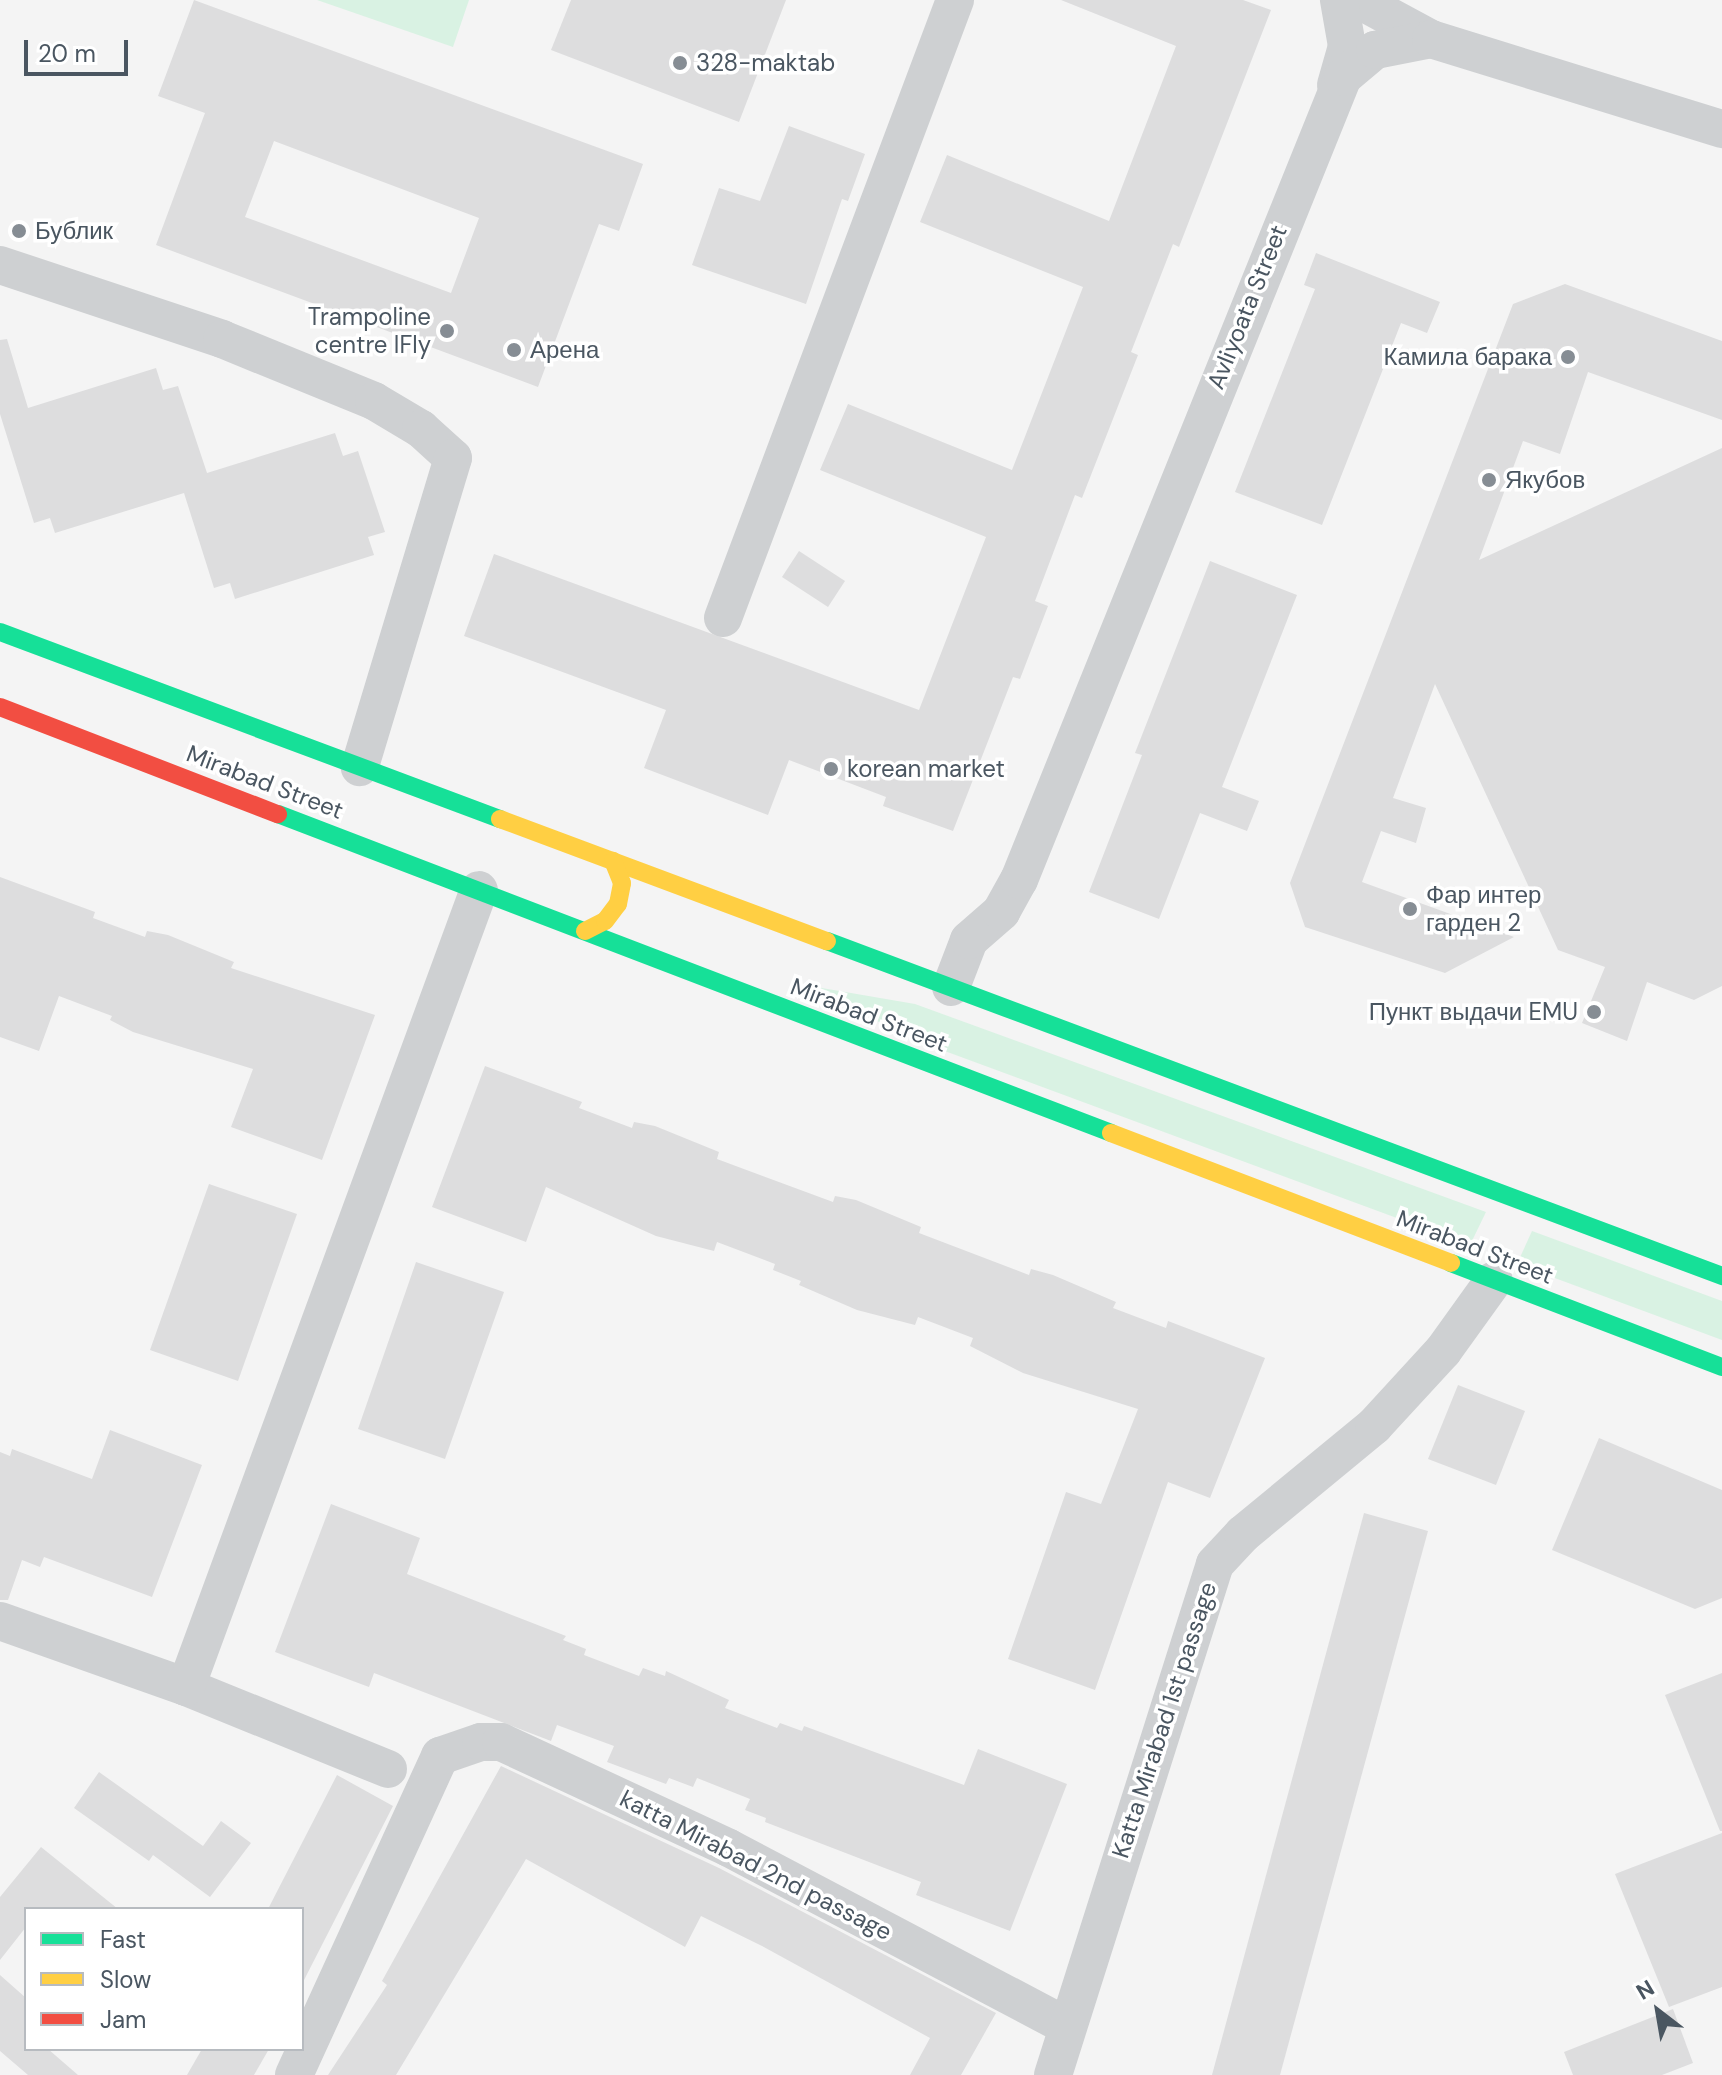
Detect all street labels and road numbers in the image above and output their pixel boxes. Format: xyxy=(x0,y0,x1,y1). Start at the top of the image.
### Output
street label: Avliyoata Street xyxy=(1201,221,1293,393)
street label: Mirabad Street xyxy=(183,739,347,825)
street label: Mirabad Street xyxy=(787,972,951,1058)
street label: Mirabad Street xyxy=(1393,1204,1557,1290)
street label: Katta Mirabad 1st passage xyxy=(1106,1578,1222,1862)
street label: katta Mirabad 2nd passage xyxy=(615,1784,897,1946)

